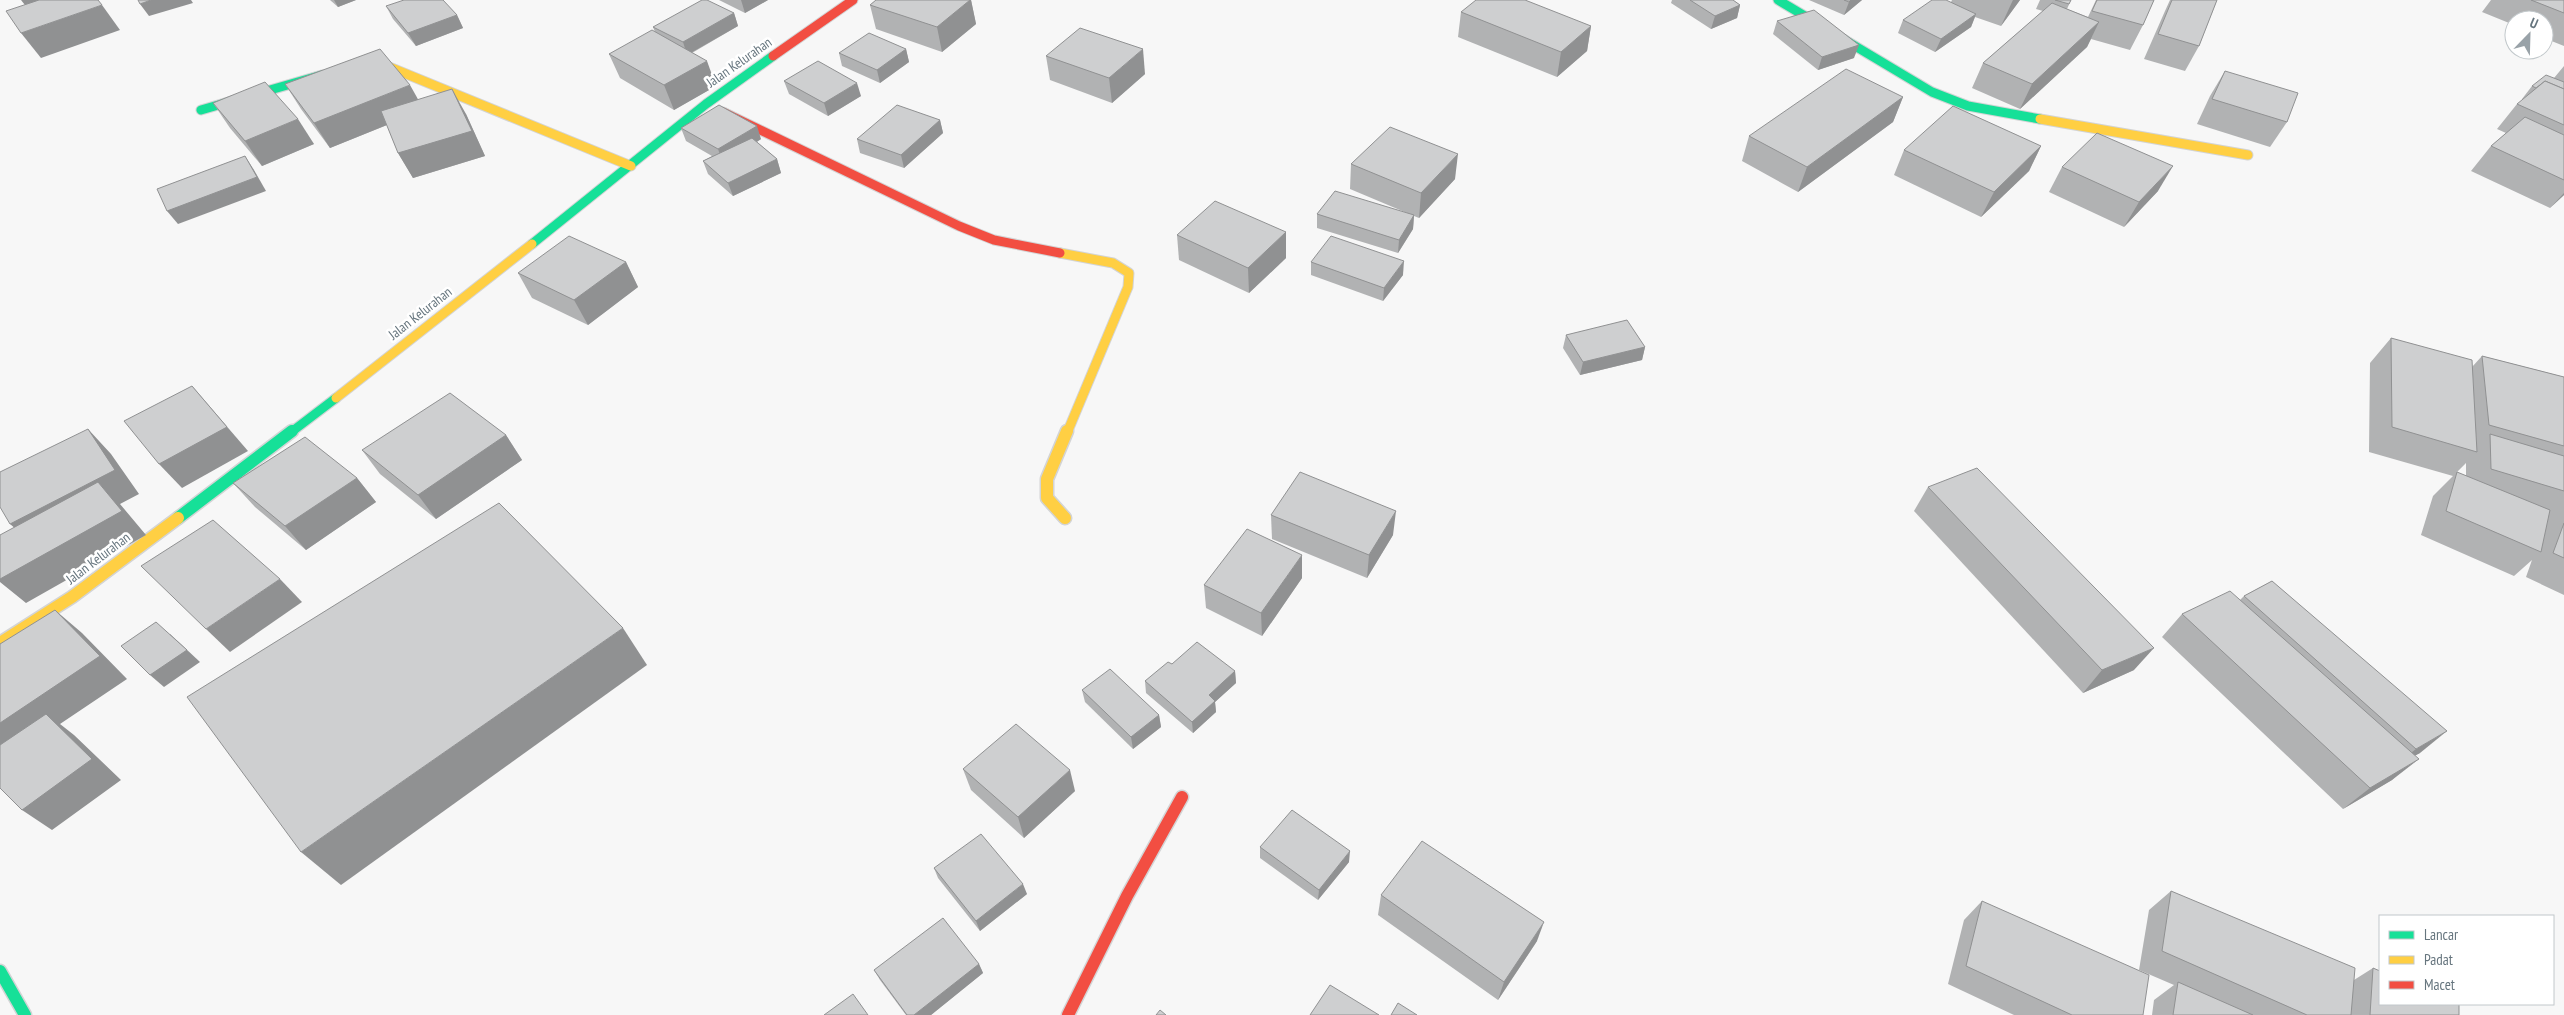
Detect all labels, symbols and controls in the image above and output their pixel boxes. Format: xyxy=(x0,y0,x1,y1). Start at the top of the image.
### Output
north arrow xyxy=(2504,10,2554,60)
text: U xyxy=(2527,13,2541,33)
street label: Jalan Kelurahan xyxy=(702,33,775,92)
street label: Jalan Kelurahan xyxy=(384,283,455,344)
street label: Jalan Kelurahan xyxy=(62,528,134,589)
legend xyxy=(2379,915,2554,1005)
text: Lancar xyxy=(2424,925,2459,944)
text: Padat xyxy=(2424,950,2453,969)
text: Macet xyxy=(2424,975,2455,994)

